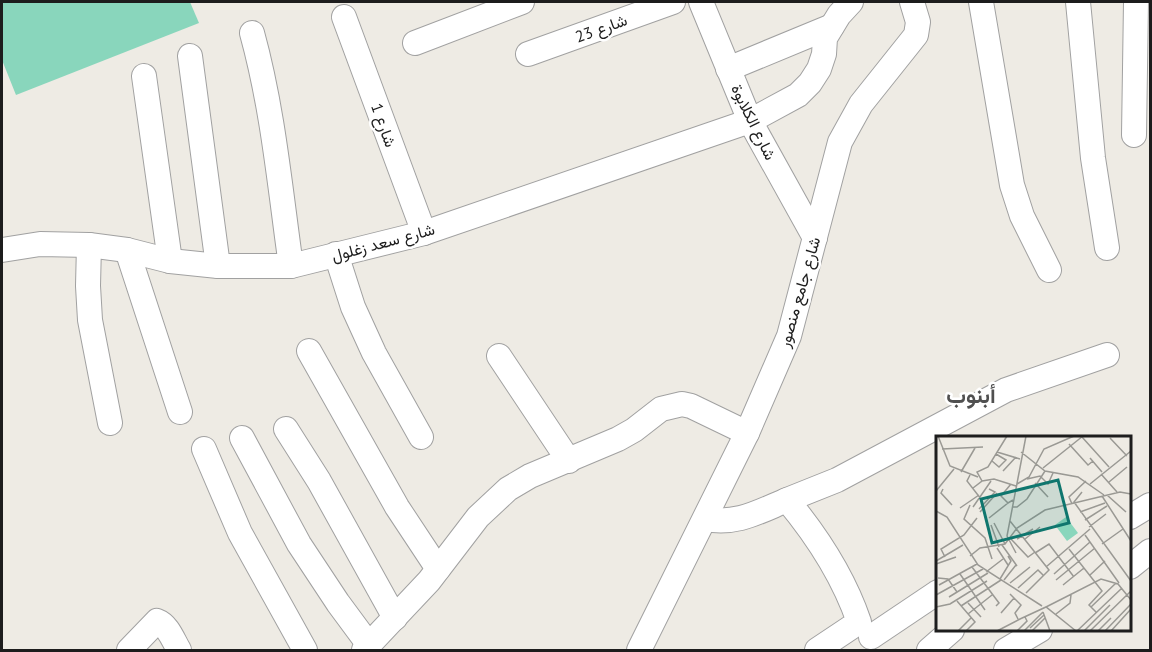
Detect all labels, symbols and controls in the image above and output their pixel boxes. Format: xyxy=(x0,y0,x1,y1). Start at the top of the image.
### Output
street label: شارع 23 xyxy=(572,9,630,48)
street label: شارع الكلابوة xyxy=(725,81,781,164)
street label: شارع 1 xyxy=(365,100,401,150)
street label: شارع سعد زغلول xyxy=(329,219,437,267)
street label: شارع جامع منصور xyxy=(773,234,826,351)
district label: أبنوب xyxy=(946,381,996,409)
inset map xyxy=(936,436,1131,631)

